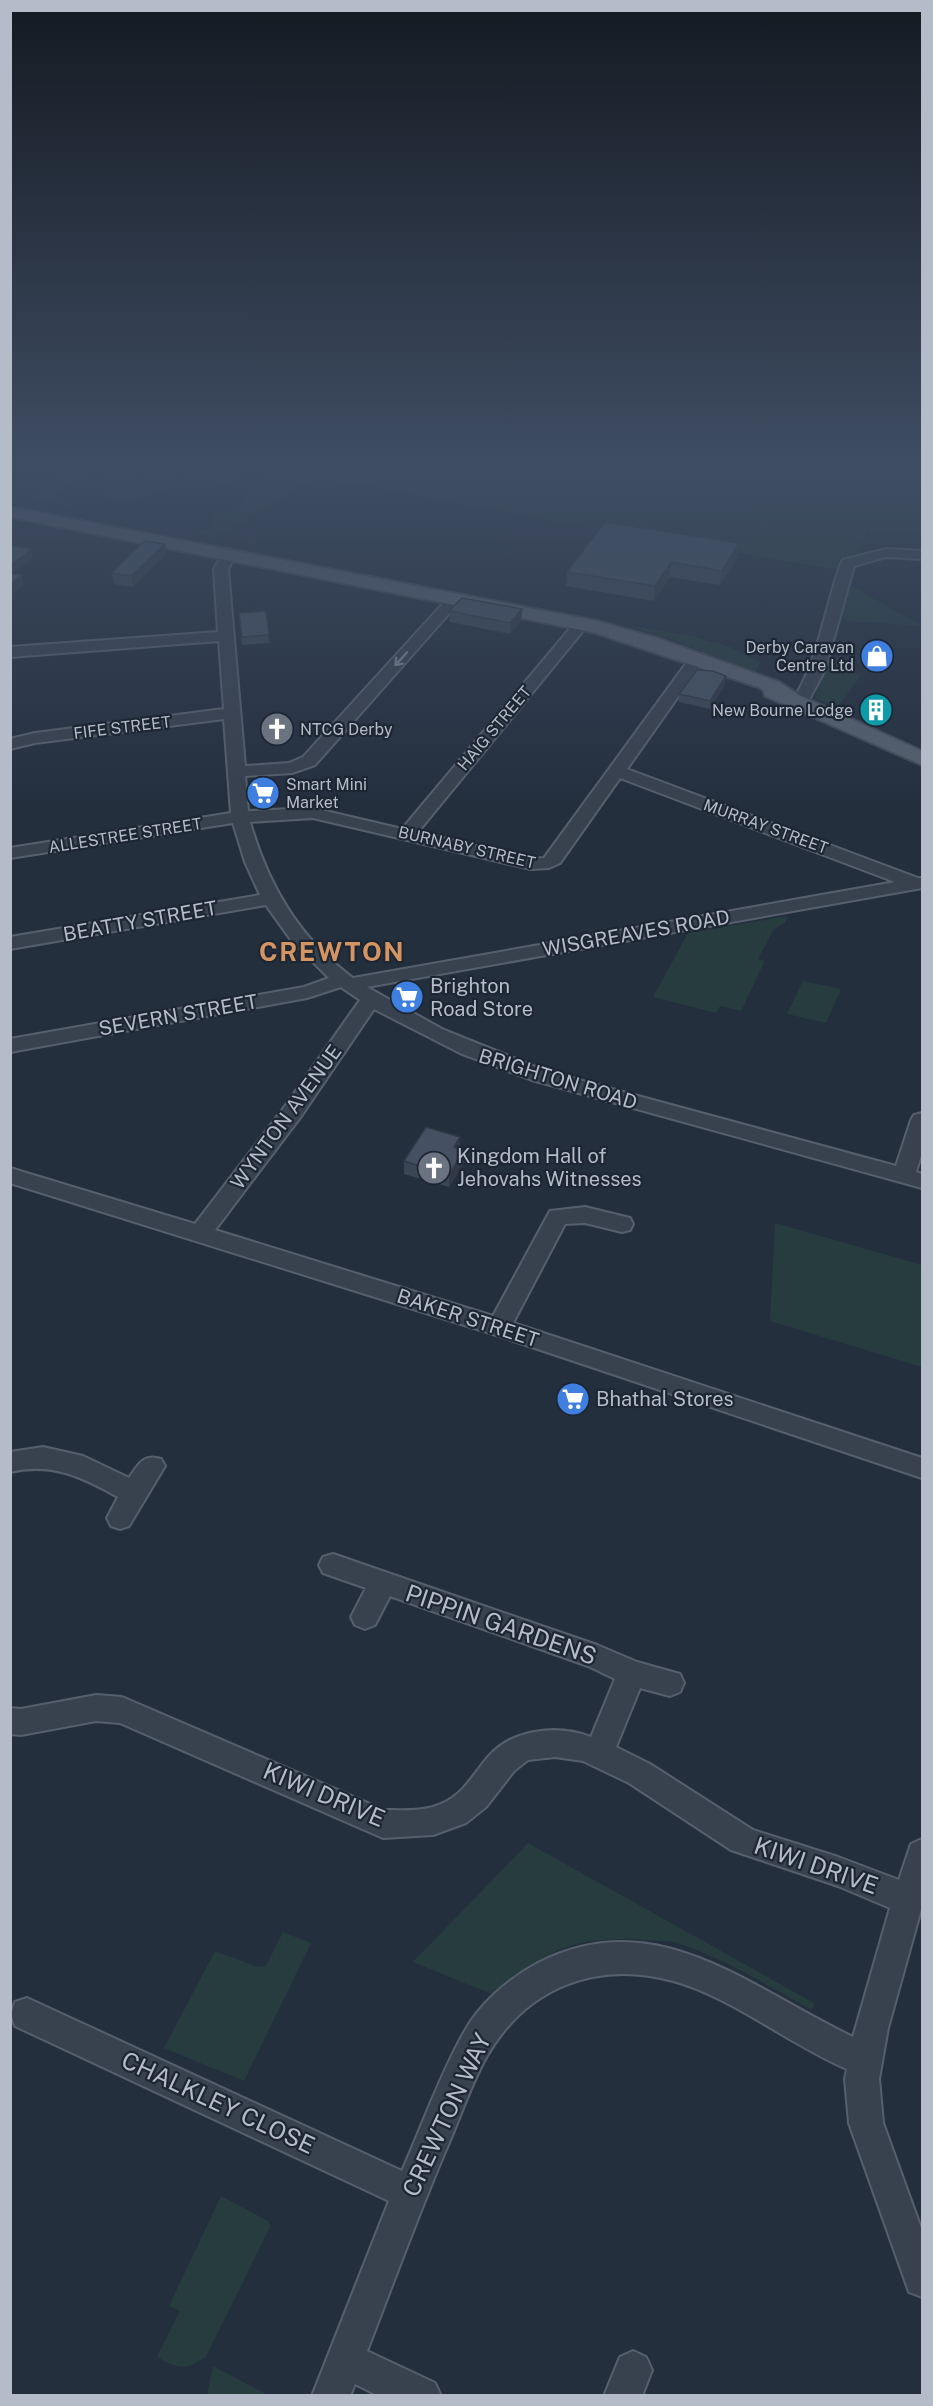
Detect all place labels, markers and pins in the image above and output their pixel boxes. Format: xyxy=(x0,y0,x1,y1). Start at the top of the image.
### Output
place label: Derby Caravan Centre Ltd xyxy=(745,638,854,675)
shop icon: Derby Caravan Centre Ltd xyxy=(859,638,895,674)
building icon: New Bourne Lodge xyxy=(858,692,894,728)
place label: New Bourne Lodge xyxy=(712,701,853,720)
church icon: NTCG Derby xyxy=(259,711,295,747)
place label: NTCG Derby xyxy=(300,720,393,739)
supermarket icon: Smart Mini Market xyxy=(245,775,281,811)
place label: Smart Mini Market xyxy=(286,775,367,812)
place label: Brighton Road Store xyxy=(430,974,533,1021)
supermarket icon: Brighton Road Store xyxy=(389,979,425,1015)
place label: Kingdom Hall of Jehovahs Witnesses xyxy=(457,1144,642,1191)
church icon: Kingdom Hall of Jehovahs Witnesses xyxy=(416,1150,452,1186)
supermarket icon: Bhathal Stores xyxy=(555,1381,591,1417)
place label: Bhathal Stores xyxy=(596,1387,734,1411)

